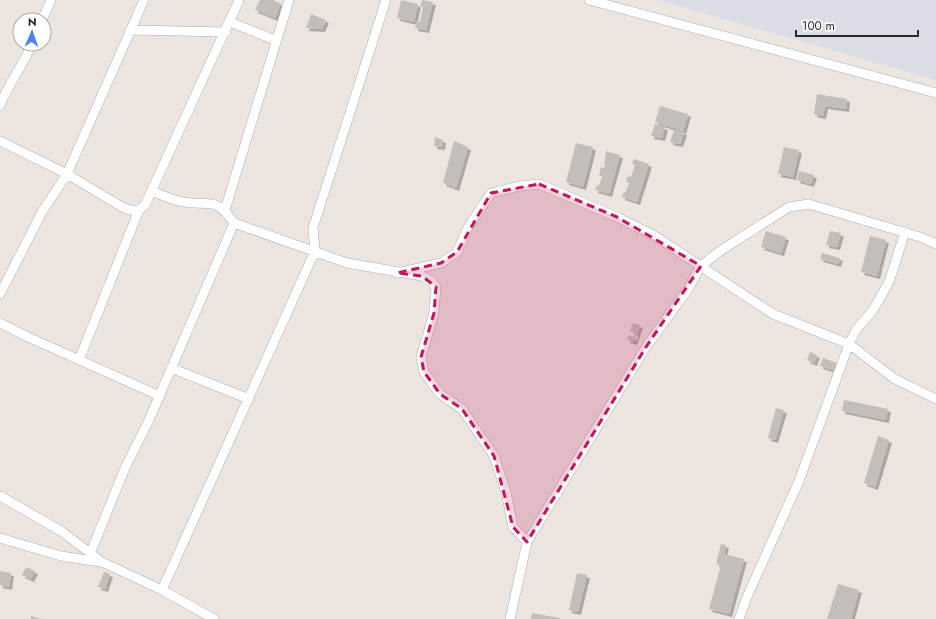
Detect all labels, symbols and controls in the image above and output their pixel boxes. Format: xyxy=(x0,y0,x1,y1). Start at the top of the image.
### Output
north arrow xyxy=(12,12,52,52)
scale bar xyxy=(796,12,918,38)
text: N xyxy=(28,14,37,30)
text: 100 m xyxy=(802,17,835,35)

